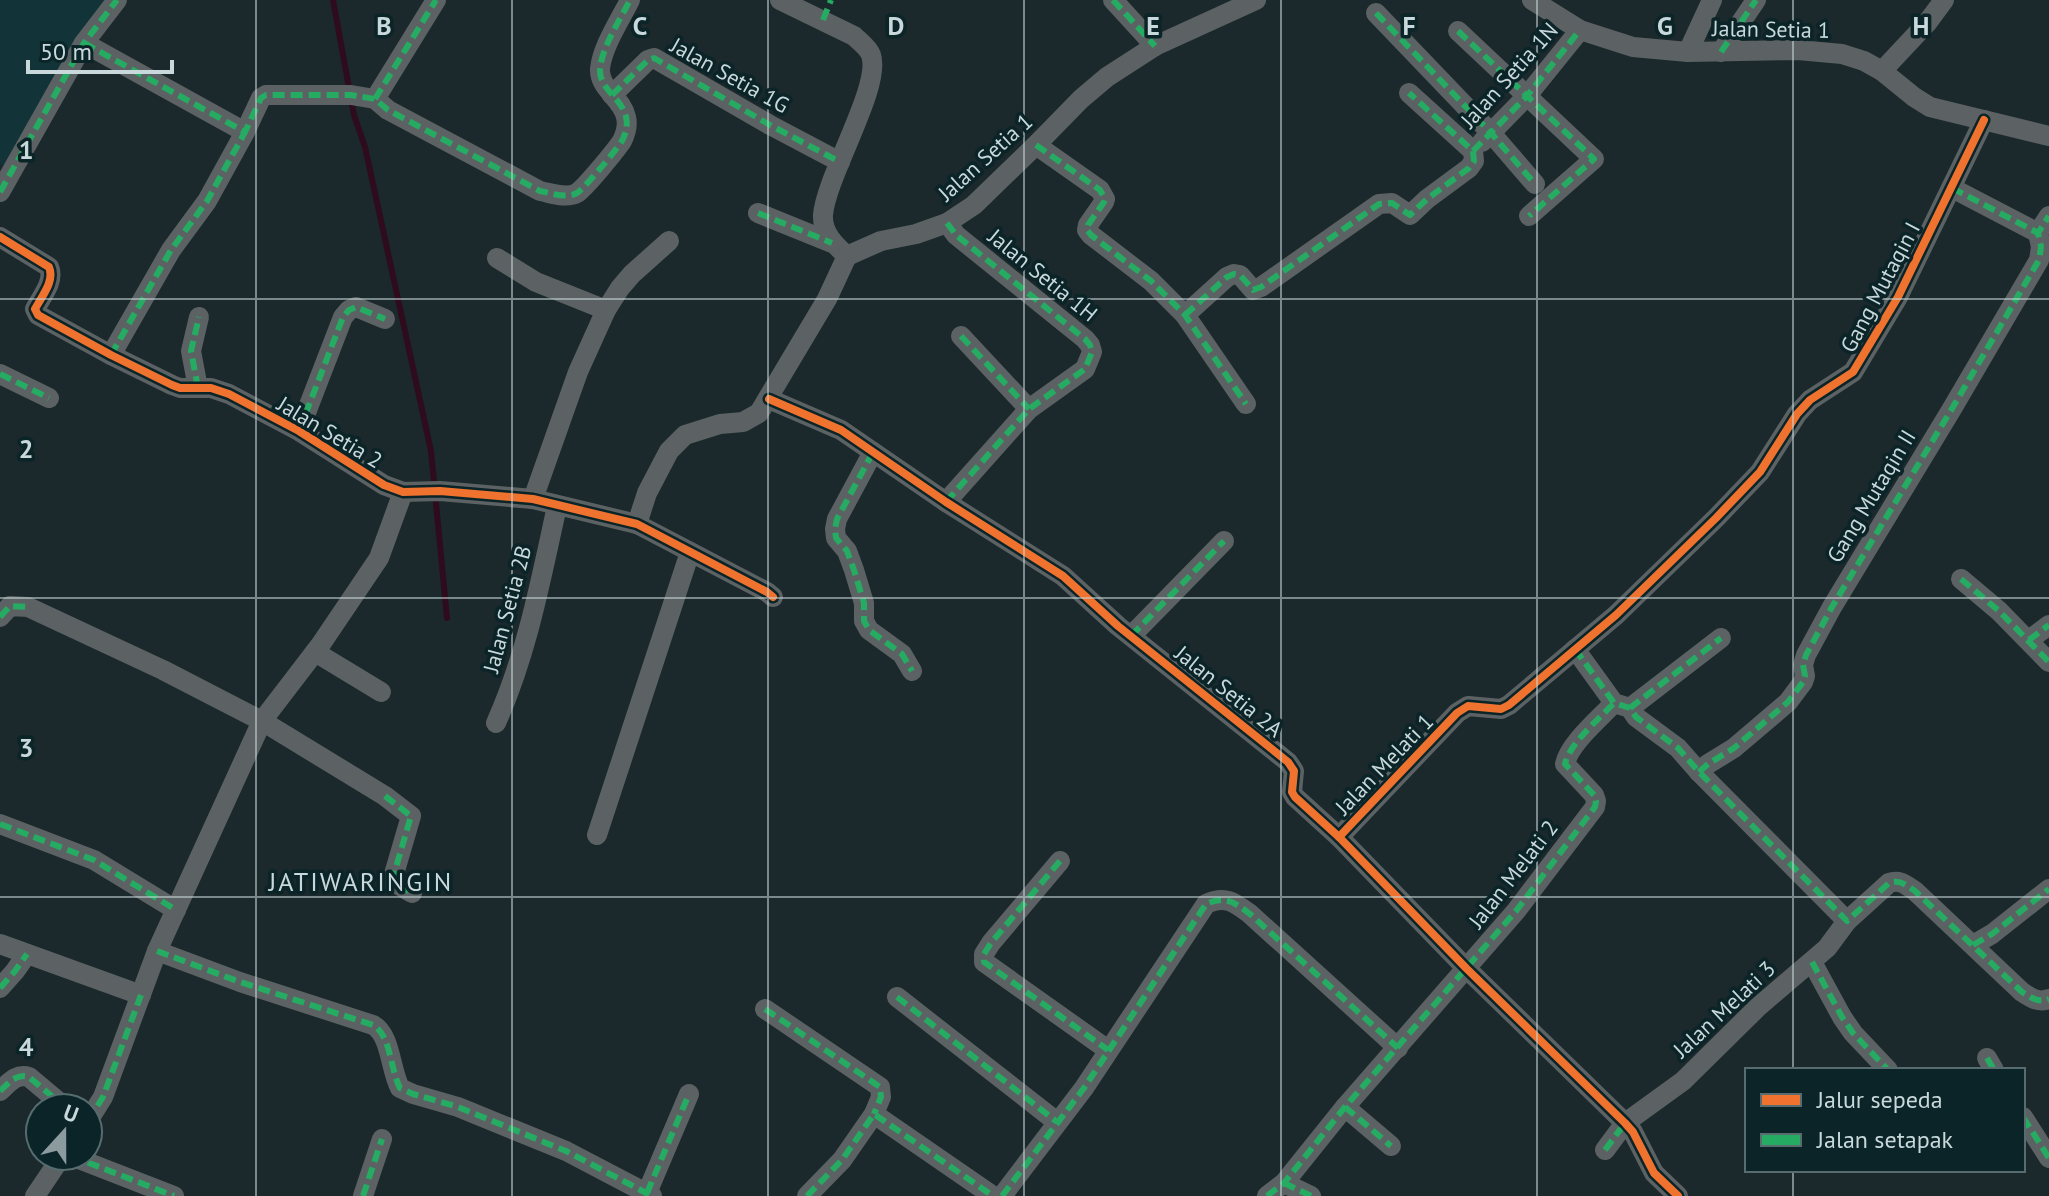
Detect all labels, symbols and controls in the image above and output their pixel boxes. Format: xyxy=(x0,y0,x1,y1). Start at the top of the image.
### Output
text: B xyxy=(376,9,392,42)
text: C xyxy=(633,9,647,42)
text: D xyxy=(888,9,904,42)
text: E xyxy=(1146,9,1160,42)
text: F xyxy=(1402,9,1416,42)
text: G xyxy=(1657,9,1673,42)
text: H xyxy=(1913,9,1929,42)
street label: Jalan Setia 1 xyxy=(1711,14,1830,44)
street label: Jalan Setia 1N xyxy=(1454,16,1564,134)
scale bar xyxy=(28,24,172,74)
street label: Jalan Setia 1G xyxy=(665,31,794,119)
text: 50 m xyxy=(40,36,92,67)
street label: Jalan Setia 1 xyxy=(931,107,1038,207)
text: 1 xyxy=(19,133,33,166)
street label: Gang Mutaqin I xyxy=(1834,217,1926,357)
street label: Jalan Setia 1H xyxy=(982,222,1103,328)
street label: Jalan Setia 2 xyxy=(272,389,388,474)
street label: Gang Mutaqin II xyxy=(1820,424,1922,568)
text: 2 xyxy=(19,432,33,465)
street label: Jalan Setia 2B xyxy=(476,542,537,677)
street label: Jalan Setia 2A xyxy=(1169,638,1289,743)
street label: Jalan Melati 1 xyxy=(1328,708,1439,821)
text: 3 xyxy=(19,731,33,764)
street label: Jalan Melati 2 xyxy=(1461,814,1564,935)
district label: JATIWARINGIN xyxy=(268,865,453,898)
street label: Jalan Melati 3 xyxy=(1666,955,1781,1064)
text: 4 xyxy=(19,1030,34,1063)
legend xyxy=(1745,1068,2025,1172)
text: Jalur sepeda xyxy=(1816,1084,1943,1115)
north arrow xyxy=(24,1092,104,1172)
text: U xyxy=(60,1098,83,1129)
text: Jalan setapak xyxy=(1816,1124,1954,1155)

